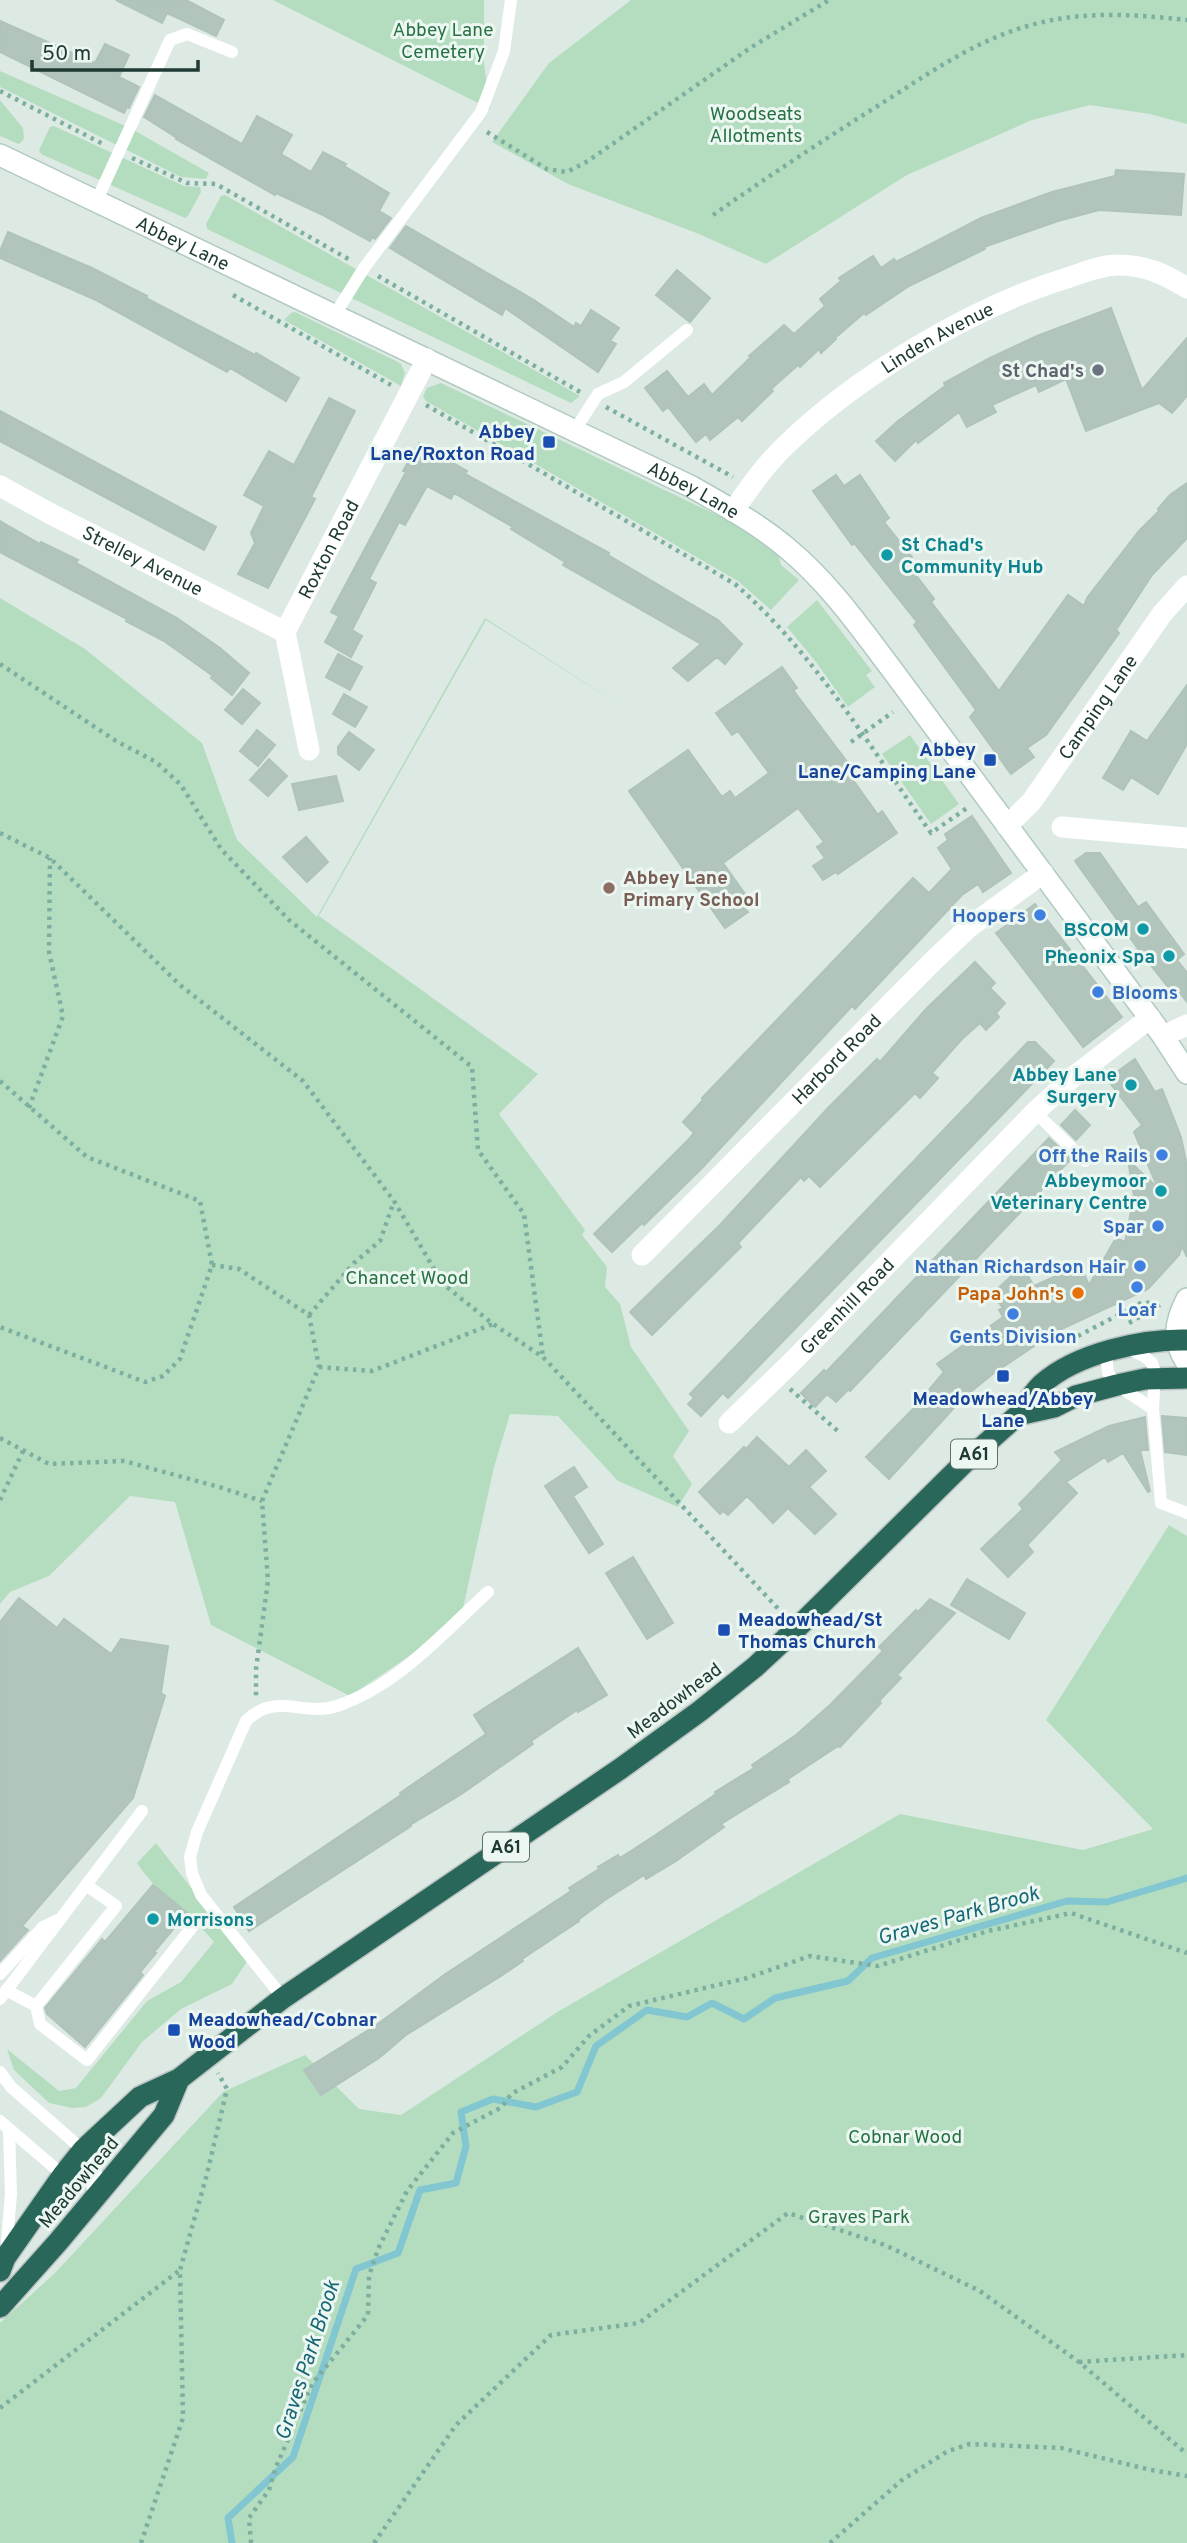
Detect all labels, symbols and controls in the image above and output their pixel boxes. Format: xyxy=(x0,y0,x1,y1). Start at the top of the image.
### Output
park label: Abbey Lane Cemetery xyxy=(393,19,494,65)
scale bar xyxy=(32,28,198,72)
text: 50 m xyxy=(42,41,91,68)
park label: Woodseats Allotments xyxy=(710,103,802,149)
street label: Abbey Lane xyxy=(131,212,233,277)
street label: Linden Avenue xyxy=(877,298,998,380)
place label: St Chad's xyxy=(1001,360,1084,384)
marker: St Chad's xyxy=(1090,362,1106,378)
place label: Abbey Lane/Roxton Road xyxy=(370,421,535,467)
marker: Abbey Lane/Roxton Road xyxy=(541,434,557,450)
street label: Abbey Lane xyxy=(643,457,743,526)
street label: Roxton Road xyxy=(294,496,366,604)
street label: Strelley Avenue xyxy=(78,522,206,603)
place label: St Chad's Community Hub xyxy=(901,534,1044,580)
marker: St Chad's Community Hub xyxy=(879,547,895,563)
street label: Camping Lane xyxy=(1054,651,1144,765)
place label: Abbey Lane/Camping Lane xyxy=(798,739,976,785)
marker: Abbey Lane/Camping Lane xyxy=(982,752,998,768)
place label: Abbey Lane Primary School xyxy=(623,867,759,913)
marker: Abbey Lane Primary School xyxy=(601,880,617,896)
place label: Hoopers xyxy=(952,905,1026,929)
marker: Hoopers xyxy=(1032,907,1048,923)
place label: BSCOM xyxy=(1063,919,1129,943)
marker: BSCOM xyxy=(1135,921,1151,937)
place label: Pheonix Spa xyxy=(1044,946,1155,970)
marker: Pheonix Spa xyxy=(1161,948,1177,964)
place label: Blooms xyxy=(1112,982,1178,1006)
marker: Blooms xyxy=(1090,984,1106,1000)
street label: Harbord Road xyxy=(788,1010,888,1111)
place label: Abbey Lane Surgery xyxy=(1012,1064,1117,1110)
marker: Abbey Lane Surgery xyxy=(1123,1077,1139,1093)
place label: Off the Rails xyxy=(1038,1145,1148,1169)
marker: Off the Rails xyxy=(1154,1147,1170,1163)
place label: Abbeymoor Veterinary Centre xyxy=(990,1170,1147,1216)
marker: Abbeymoor Veterinary Centre xyxy=(1153,1183,1169,1199)
place label: Spar xyxy=(1103,1216,1144,1240)
marker: Spar xyxy=(1150,1218,1166,1234)
street label: Greenhill Road xyxy=(796,1254,900,1361)
place label: Nathan Richardson Hair xyxy=(915,1256,1126,1280)
marker: Nathan Richardson Hair xyxy=(1132,1258,1148,1274)
park label: Chancet Wood xyxy=(345,1267,469,1291)
marker: Loaf xyxy=(1129,1279,1145,1295)
place label: Papa John's xyxy=(957,1283,1064,1307)
marker: Papa John's xyxy=(1070,1285,1086,1301)
place label: Loaf xyxy=(1117,1299,1157,1323)
marker: Gents Division xyxy=(1005,1306,1021,1322)
place label: Gents Division xyxy=(949,1326,1077,1350)
marker: Meadowhead/Abbey Lane xyxy=(995,1368,1011,1384)
place label: Meadowhead/Abbey Lane xyxy=(913,1388,1094,1434)
road number: A61 xyxy=(951,1440,997,1469)
place label: Meadowhead/St Thomas Church xyxy=(738,1609,882,1655)
marker: Meadowhead/St Thomas Church xyxy=(716,1622,732,1638)
street label: Meadowhead xyxy=(623,1658,727,1745)
road number: A61 xyxy=(483,1832,529,1861)
water label: Graves Park Brook xyxy=(875,1880,1043,1952)
place label: Morrisons xyxy=(167,1909,254,1933)
marker: Morrisons xyxy=(145,1911,161,1927)
place label: Meadowhead/Cobnar Wood xyxy=(188,2009,377,2055)
marker: Meadowhead/Cobnar Wood xyxy=(166,2022,182,2038)
park label: Cobnar Wood xyxy=(848,2126,962,2150)
street label: Meadowhead xyxy=(34,2132,125,2234)
park label: Graves Park xyxy=(808,2206,910,2230)
water label: Graves Park Brook xyxy=(270,2277,347,2444)

